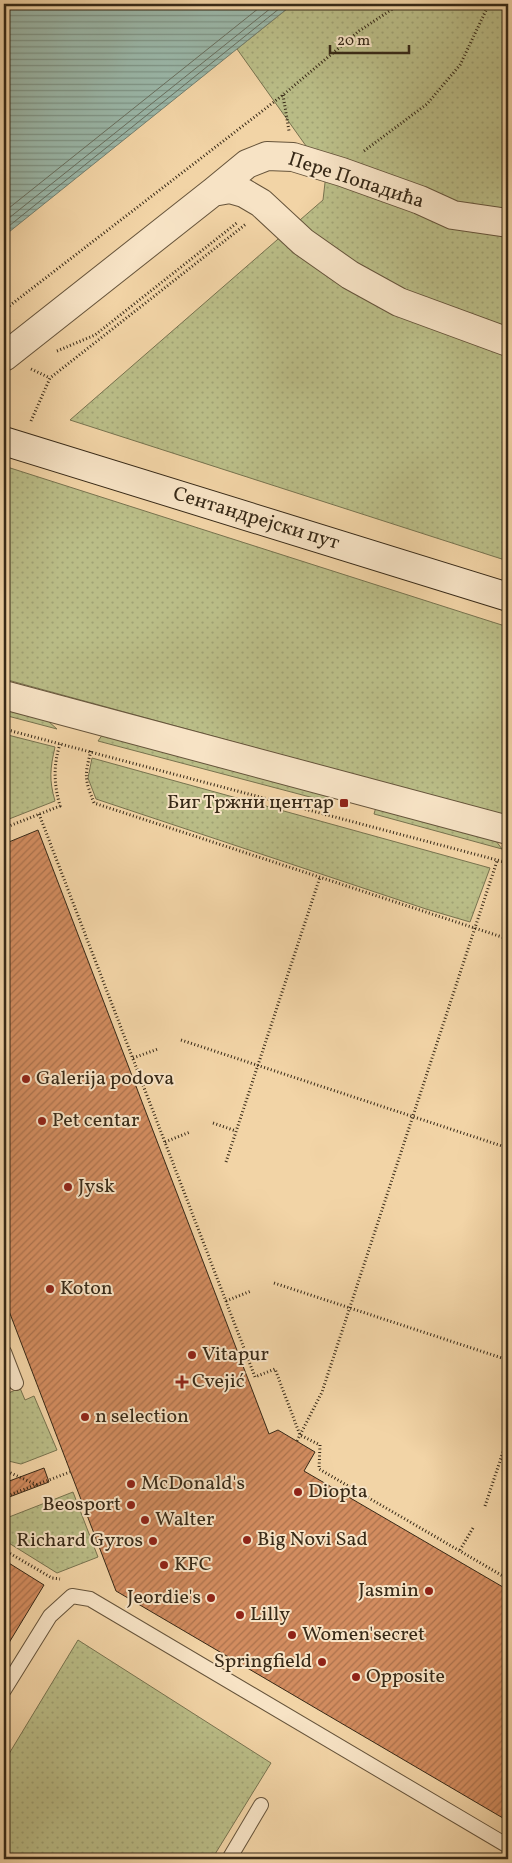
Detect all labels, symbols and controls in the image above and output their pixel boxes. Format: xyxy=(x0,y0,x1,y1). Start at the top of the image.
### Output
scale bar xyxy=(330,22,408,54)
text: 20 m xyxy=(337,31,370,52)
street label: Пере Попадића xyxy=(284,146,428,216)
street label: Сентандрејски пут xyxy=(169,480,343,558)
place label: Биг Тржни центар xyxy=(167,789,334,817)
marker: Биг Тржни центар xyxy=(338,797,350,809)
place label: Galerija podova xyxy=(36,1065,174,1093)
marker: Galerija podova xyxy=(20,1073,32,1085)
place label: Pet centar xyxy=(52,1107,139,1135)
marker: Pet centar xyxy=(36,1115,48,1127)
place label: Jysk xyxy=(78,1173,115,1201)
marker: Jysk xyxy=(62,1181,74,1193)
place label: Koton xyxy=(60,1275,113,1303)
marker: Koton xyxy=(44,1283,56,1295)
place label: Vitapur xyxy=(202,1341,269,1369)
marker: Vitapur xyxy=(186,1349,198,1361)
place label: Cvejić xyxy=(192,1368,245,1396)
marker: Cvejić xyxy=(176,1376,188,1388)
place label: n selection xyxy=(95,1403,189,1431)
marker: n selection xyxy=(79,1411,91,1423)
place label: McDonald's xyxy=(141,1470,245,1498)
marker: McDonald's xyxy=(125,1478,137,1490)
place label: Diopta xyxy=(308,1478,368,1506)
marker: Diopta xyxy=(292,1486,304,1498)
place label: Beosport xyxy=(42,1491,121,1519)
marker: Beosport xyxy=(125,1499,137,1511)
place label: Walter xyxy=(155,1506,214,1534)
marker: Walter xyxy=(139,1514,151,1526)
place label: Big Novi Sad xyxy=(257,1526,368,1554)
place label: Richard Gyros xyxy=(16,1527,143,1555)
marker: Big Novi Sad xyxy=(241,1534,253,1546)
marker: Richard Gyros xyxy=(147,1535,159,1547)
place label: KFC xyxy=(174,1551,212,1579)
marker: KFC xyxy=(158,1559,170,1571)
place label: Jasmin xyxy=(358,1577,419,1605)
place label: Jeordie's xyxy=(127,1584,201,1612)
marker: Jasmin xyxy=(423,1585,435,1597)
marker: Jeordie's xyxy=(205,1592,217,1604)
place label: Lilly xyxy=(250,1601,290,1629)
marker: Lilly xyxy=(234,1609,246,1621)
place label: Women'secret xyxy=(302,1621,425,1649)
marker: Women'secret xyxy=(286,1629,298,1641)
place label: Springfield xyxy=(214,1648,312,1676)
marker: Springfield xyxy=(316,1656,328,1668)
place label: Opposite xyxy=(366,1663,445,1691)
marker: Opposite xyxy=(350,1671,362,1683)

